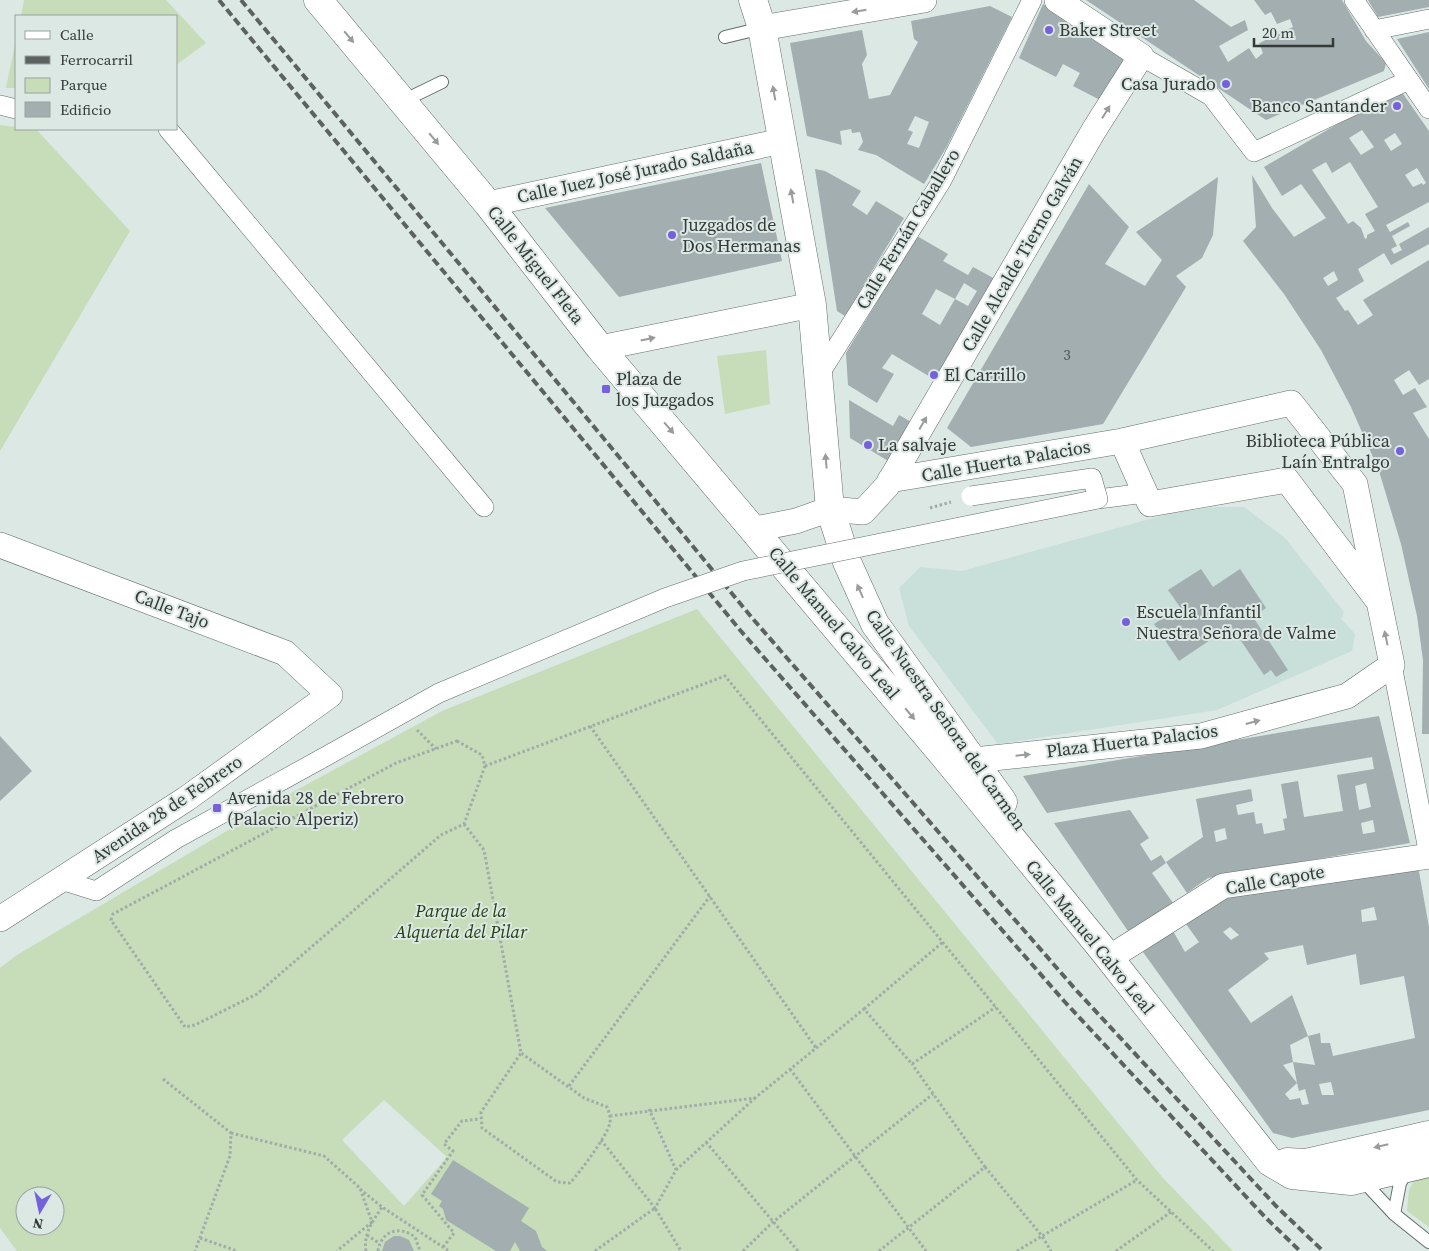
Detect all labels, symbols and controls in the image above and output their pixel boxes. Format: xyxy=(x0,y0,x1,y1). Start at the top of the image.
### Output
one-way arrow xyxy=(850,7,866,15)
legend xyxy=(15,15,178,130)
scale bar xyxy=(1254,15,1333,47)
place label: Baker Street xyxy=(1059,17,1157,42)
text: 20 m xyxy=(1262,22,1294,43)
text: Calle xyxy=(60,24,94,45)
marker: Baker Street xyxy=(1043,24,1055,36)
one-way arrow xyxy=(344,31,355,44)
text: Ferrocarril xyxy=(60,49,134,70)
place label: Casa Jurado xyxy=(1121,71,1216,96)
text: Parque xyxy=(60,74,108,95)
marker: Casa Jurado xyxy=(1220,78,1232,90)
one-way arrow xyxy=(769,85,777,101)
place label: Banco Santander xyxy=(1251,93,1387,118)
text: Edificio xyxy=(60,99,111,120)
marker: Banco Santander xyxy=(1391,100,1403,112)
one-way arrow xyxy=(1101,105,1111,118)
one-way arrow xyxy=(429,132,440,145)
street label: Calle Juez José Jurado Saldaña xyxy=(515,134,756,209)
street label: Calle Fernán Caballero xyxy=(850,144,966,314)
street label: Calle Alcalde Tierno Galván xyxy=(955,151,1088,356)
one-way arrow xyxy=(787,187,795,203)
street label: Calle Miguel Fleta xyxy=(482,200,591,330)
place label: Juzgados de Dos Hermanas xyxy=(681,212,801,258)
marker: Juzgados de Dos Hermanas xyxy=(666,229,678,241)
one-way arrow xyxy=(640,334,656,342)
house number: 3 xyxy=(1063,344,1071,365)
place label: El Carrillo xyxy=(944,362,1026,387)
place label: Plaza de los Juzgados xyxy=(616,366,714,412)
marker: El Carrillo xyxy=(928,369,940,381)
marker: Plaza de los Juzgados xyxy=(600,383,612,395)
one-way arrow xyxy=(919,416,928,430)
one-way arrow xyxy=(663,421,674,434)
place label: Biblioteca Pública Laín Entralgo xyxy=(1246,428,1391,474)
place label: La salvaje xyxy=(878,432,956,457)
street label: Calle Huerta Palacios xyxy=(920,433,1092,488)
marker: La salvaje xyxy=(862,439,874,451)
marker: Biblioteca Pública Laín Entralgo xyxy=(1394,445,1406,457)
one-way arrow xyxy=(822,453,830,469)
street label: Calle Manuel Calvo Leal xyxy=(763,541,906,704)
street label: Calle Tajo xyxy=(131,583,213,634)
one-way arrow xyxy=(856,584,864,598)
place label: Escuela Infantil Nuestra Señora de Valme xyxy=(1136,599,1336,645)
street label: Calle Nuestra Señora del Carmen xyxy=(860,604,1033,835)
marker: Escuela Infantil Nuestra Señora de Valme xyxy=(1120,616,1132,628)
one-way arrow xyxy=(1382,630,1390,645)
one-way arrow xyxy=(904,707,915,720)
one-way arrow xyxy=(1245,717,1260,725)
street label: Plaza Huerta Palacios xyxy=(1045,718,1219,763)
street label: Avenida 28 de Febrero xyxy=(86,749,247,868)
one-way arrow xyxy=(1015,751,1031,759)
place label: Avenida 28 de Febrero (Palacio Alperiz) xyxy=(227,785,404,831)
marker: Avenida 28 de Febrero (Palacio Alperiz) xyxy=(211,802,223,814)
street label: Calle Manuel Calvo Leal xyxy=(1020,854,1161,1019)
street label: Calle Capote xyxy=(1223,859,1326,901)
park label: Parque de la Alquería del Pilar xyxy=(394,898,528,944)
one-way arrow xyxy=(1374,1142,1389,1150)
north arrow xyxy=(15,1186,65,1236)
text: N xyxy=(31,1213,45,1235)

